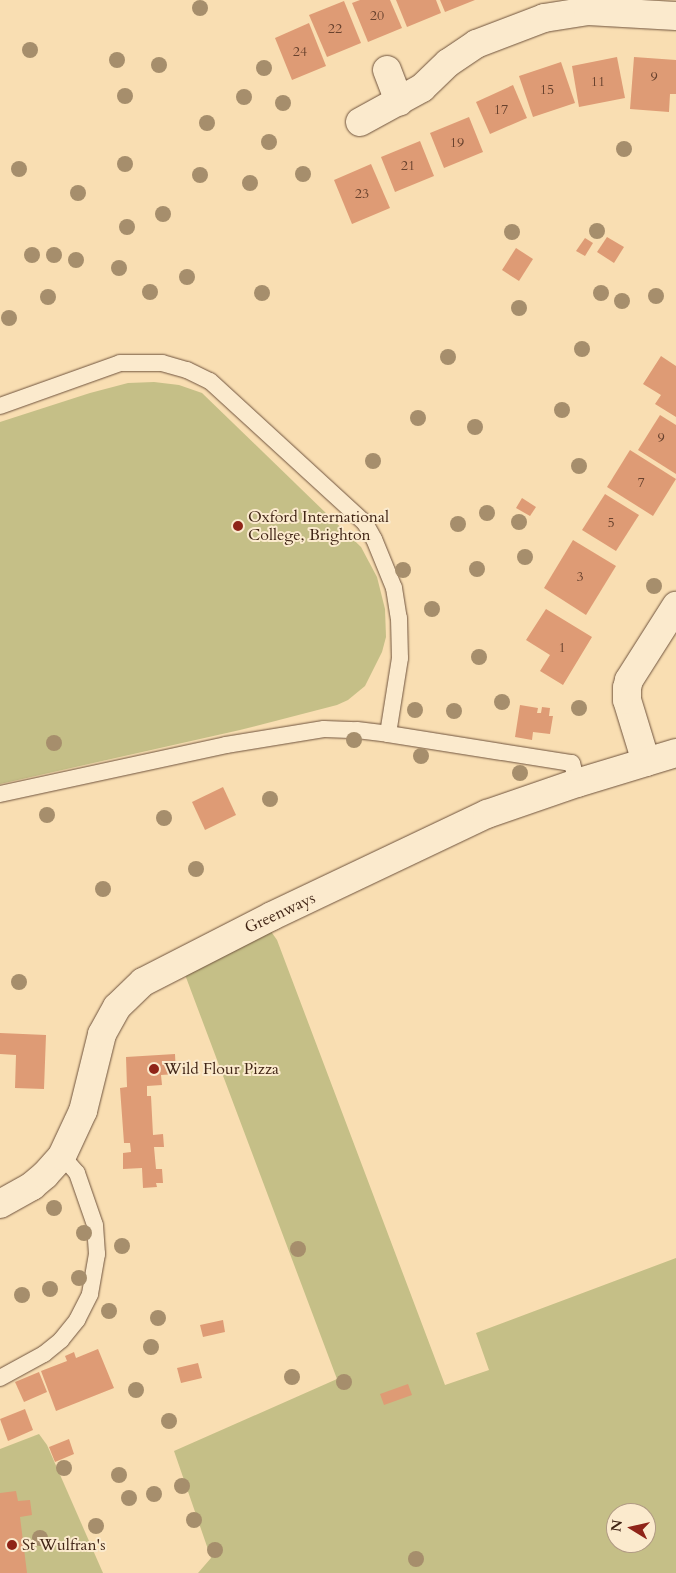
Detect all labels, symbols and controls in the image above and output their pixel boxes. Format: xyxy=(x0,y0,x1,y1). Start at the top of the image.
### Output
house number: 20 xyxy=(370,8,384,24)
house number: 22 xyxy=(328,21,342,37)
house number: 24 xyxy=(293,44,307,60)
house number: 9 xyxy=(650,69,658,85)
house number: 11 xyxy=(591,74,605,90)
house number: 15 xyxy=(540,82,554,98)
house number: 17 xyxy=(494,102,508,118)
house number: 19 xyxy=(450,135,464,151)
house number: 21 xyxy=(401,158,415,174)
house number: 23 xyxy=(355,186,369,202)
house number: 9 xyxy=(657,430,665,446)
house number: 7 xyxy=(637,475,645,491)
place label: Oxford International College, Brighton xyxy=(248,507,389,545)
house number: 5 xyxy=(607,515,615,531)
marker: Oxford International College, Brighton xyxy=(232,520,244,532)
house number: 3 xyxy=(576,569,584,585)
house number: 1 xyxy=(558,640,566,656)
street label: Greenways xyxy=(242,888,318,938)
place label: Wild Flour Pizza xyxy=(164,1059,279,1079)
marker: Wild Flour Pizza xyxy=(148,1063,160,1075)
north arrow xyxy=(606,1503,656,1553)
text: N xyxy=(606,1518,627,1533)
place label: St Wulfran's xyxy=(22,1535,106,1555)
marker: St Wulfran's xyxy=(6,1539,18,1551)

